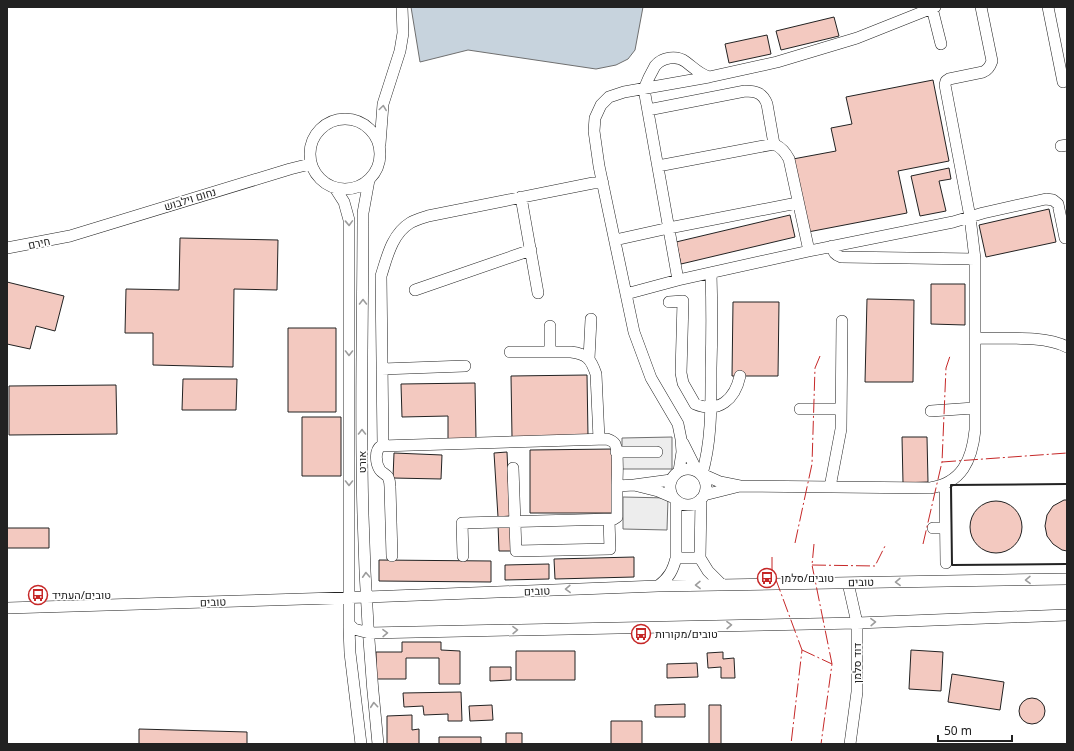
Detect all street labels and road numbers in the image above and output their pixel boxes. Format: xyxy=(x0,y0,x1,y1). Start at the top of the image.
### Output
street label: נחום וילבוש xyxy=(162,183,218,214)
street label: חירם xyxy=(26,233,51,252)
street label: אורט xyxy=(354,451,369,473)
street label: טובים xyxy=(848,574,874,589)
street label: טובים xyxy=(524,583,551,598)
street label: טובים xyxy=(200,594,227,609)
street label: דוד סלמן xyxy=(849,643,864,683)

